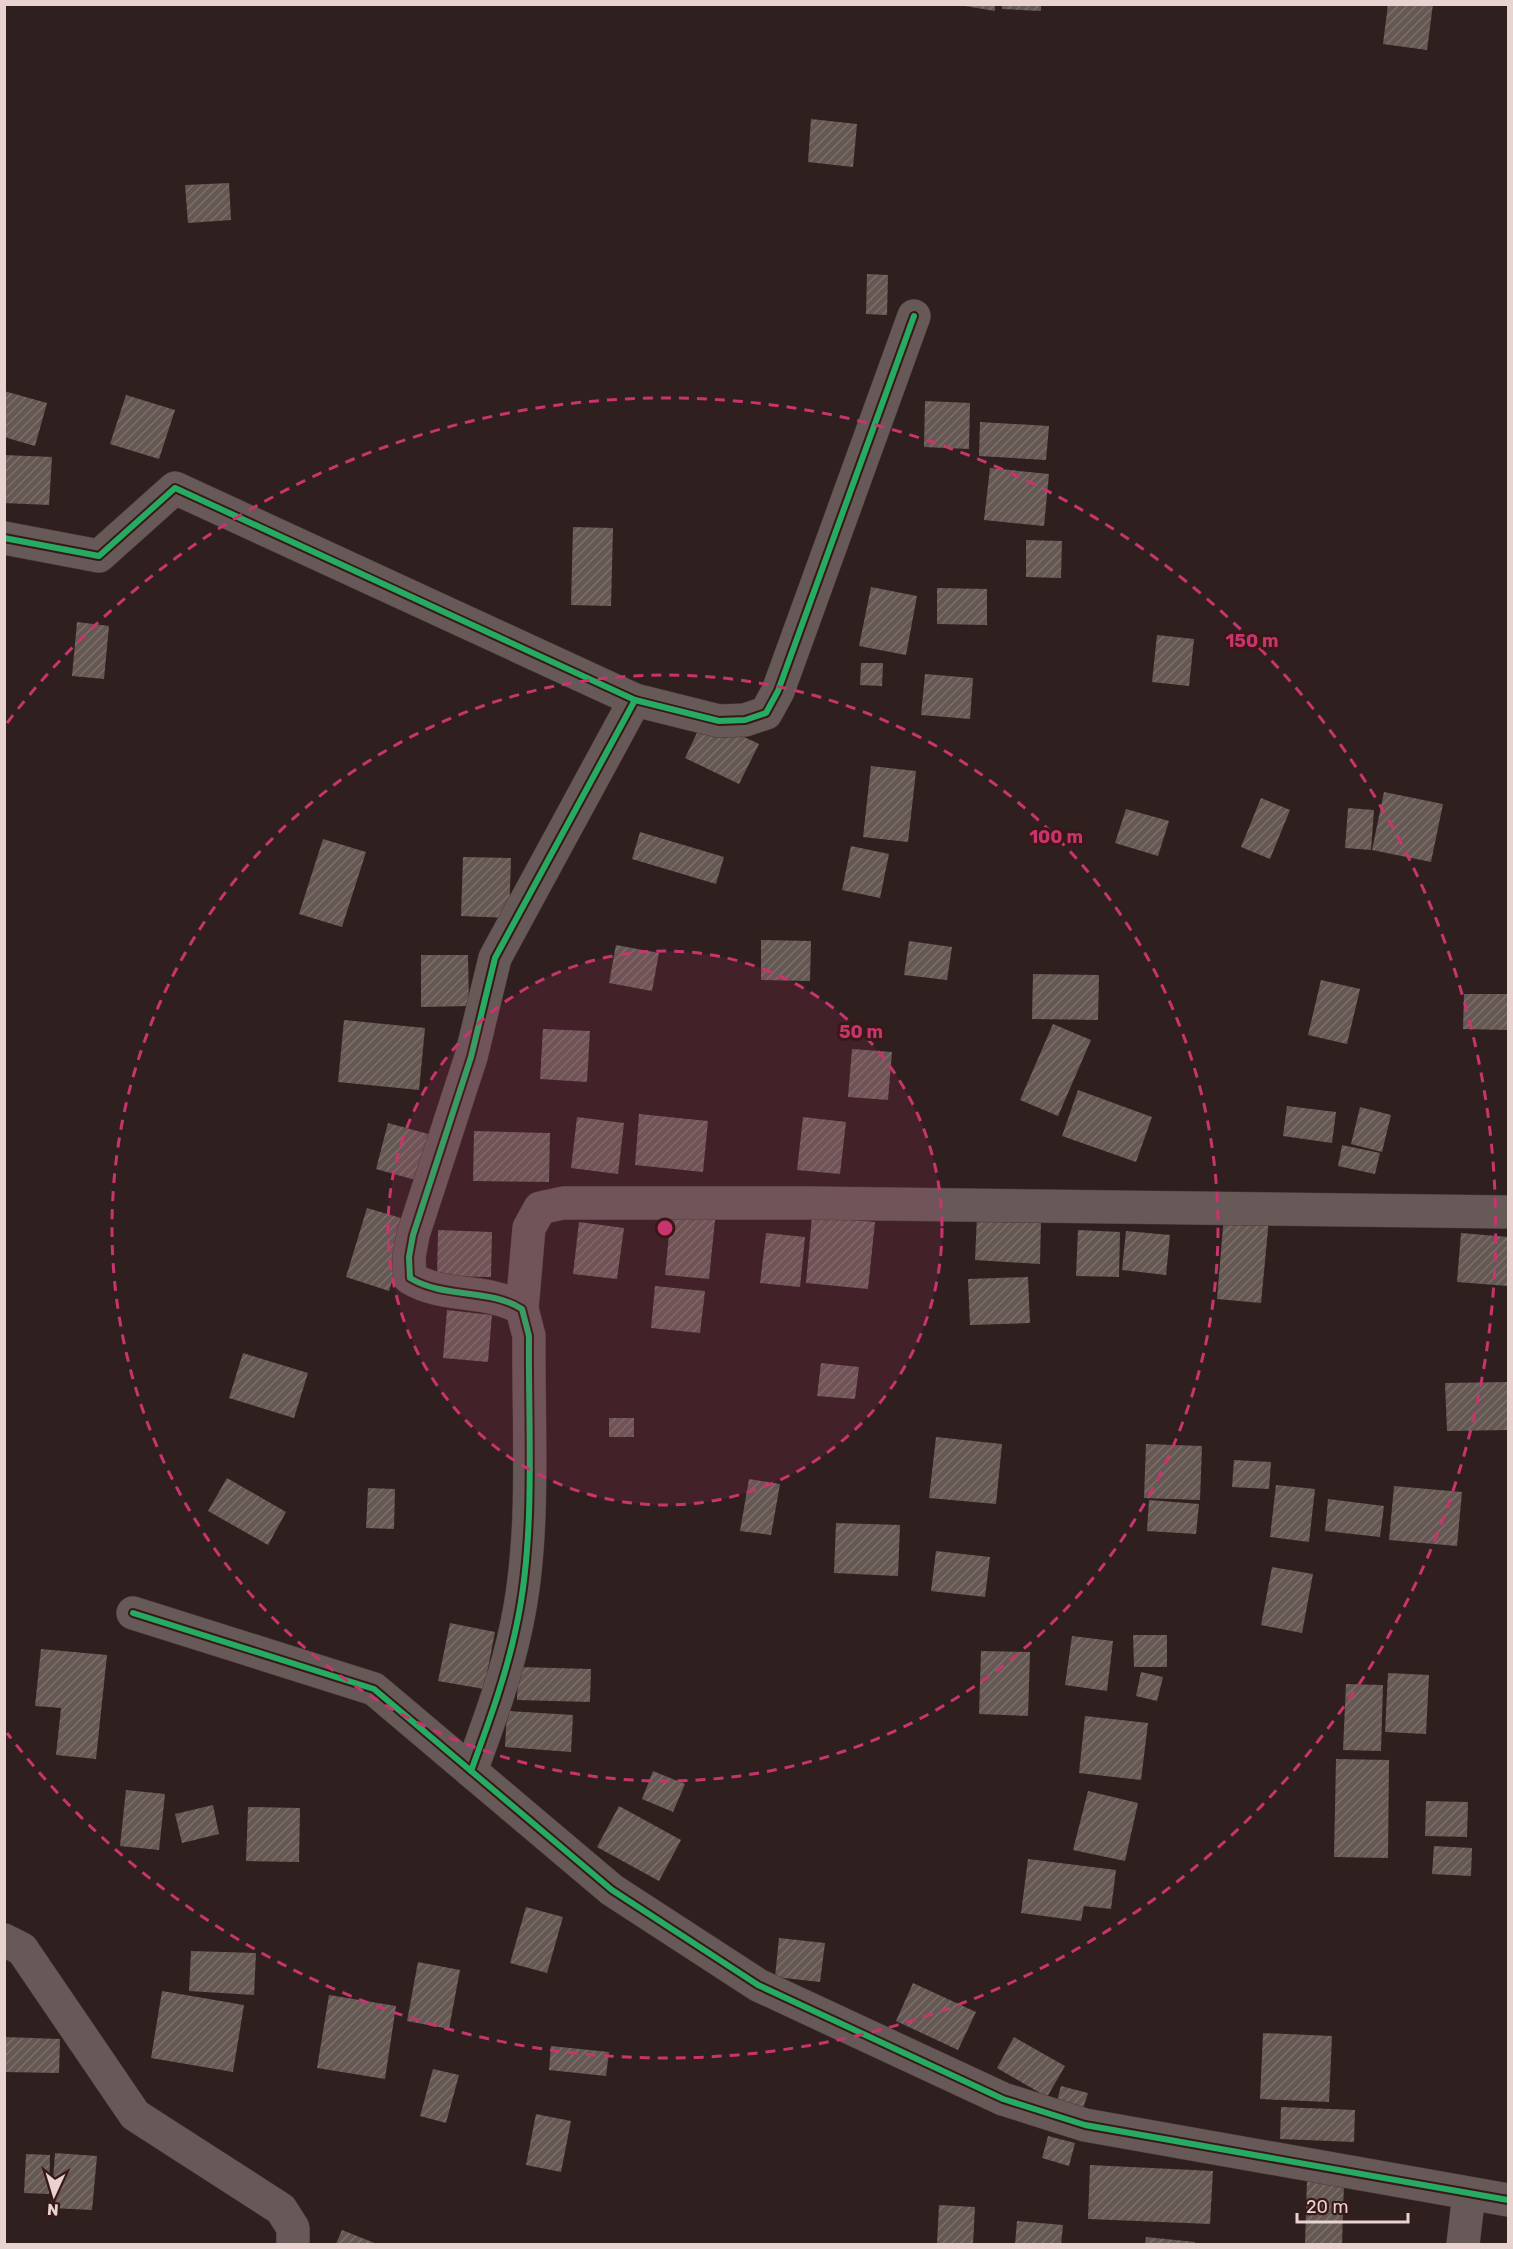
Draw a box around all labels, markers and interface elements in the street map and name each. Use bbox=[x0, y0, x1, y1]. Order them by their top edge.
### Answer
text: 150 m bbox=[1225, 630, 1279, 652]
text: 100 m bbox=[1029, 826, 1083, 848]
text: 50 m bbox=[839, 1021, 883, 1043]
centre of rings bbox=[655, 1218, 675, 1238]
north arrow bbox=[24, 2165, 84, 2225]
scale bar bbox=[1297, 2186, 1408, 2224]
text: 20 m bbox=[1306, 2196, 1348, 2218]
text: N bbox=[47, 2200, 59, 2219]

